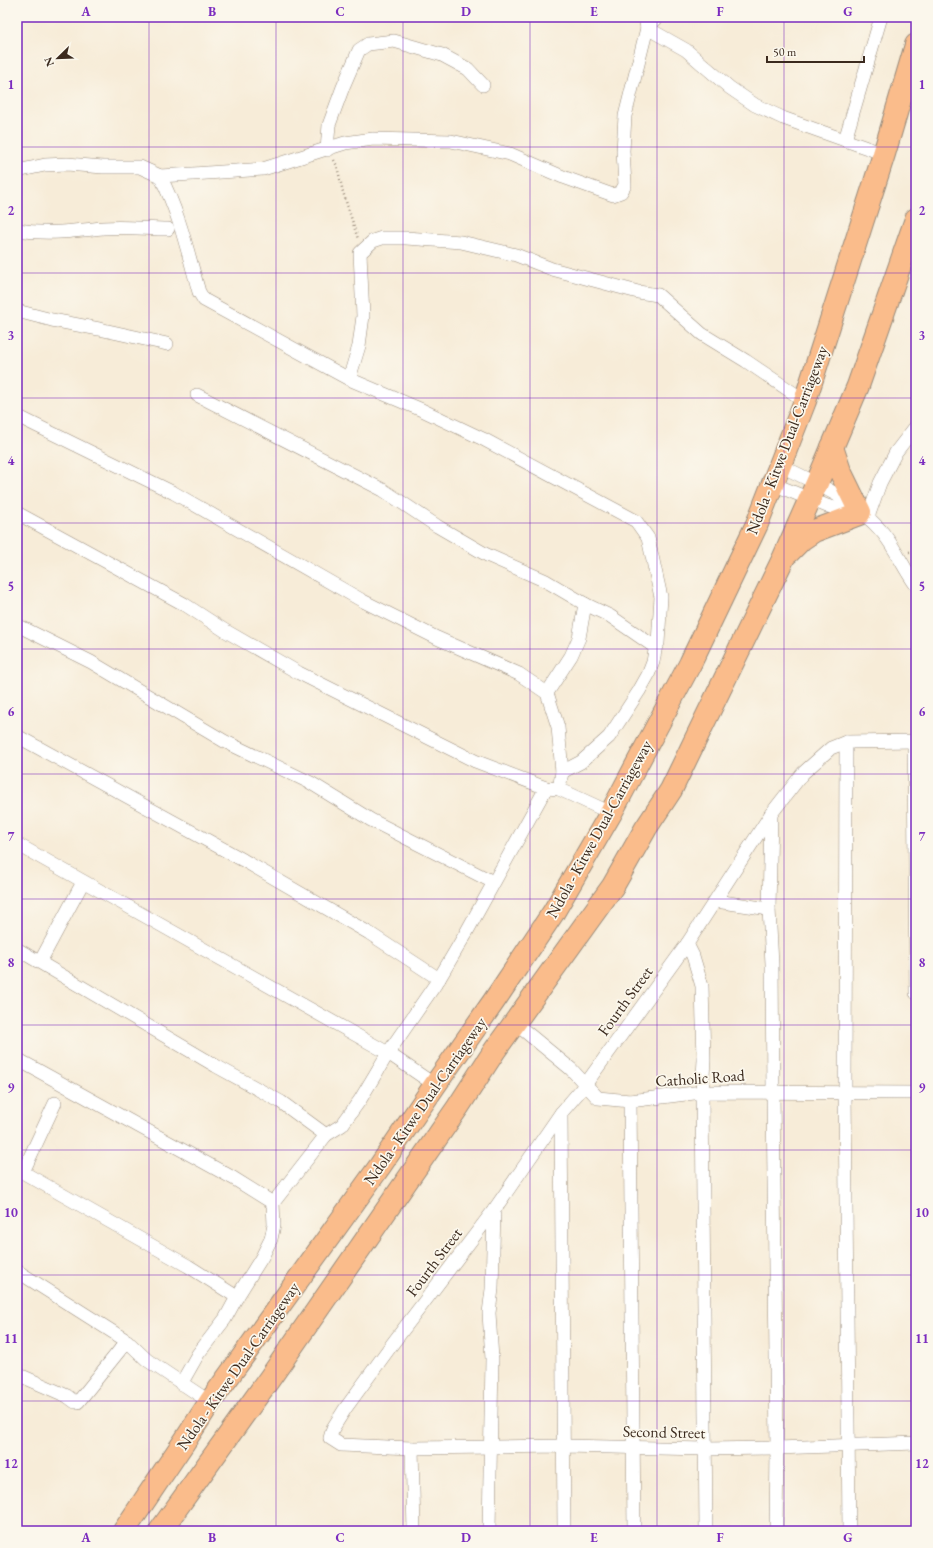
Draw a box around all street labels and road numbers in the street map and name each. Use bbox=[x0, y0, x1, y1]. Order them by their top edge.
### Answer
street label: Ndola - Kitwe Dual-Carriageway bbox=[741, 342, 833, 537]
street label: Ndola - Kitwe Dual-Carriageway bbox=[541, 735, 657, 922]
street label: Fourth Street bbox=[593, 962, 657, 1040]
street label: Ndola - Kitwe Dual-Carriageway bbox=[359, 1012, 492, 1189]
street label: Catholic Road bbox=[655, 1064, 746, 1092]
street label: Fourth Street bbox=[401, 1223, 467, 1301]
street label: Ndola - Kitwe Dual-Carriageway bbox=[172, 1277, 305, 1454]
street label: Second Street bbox=[623, 1421, 705, 1443]

